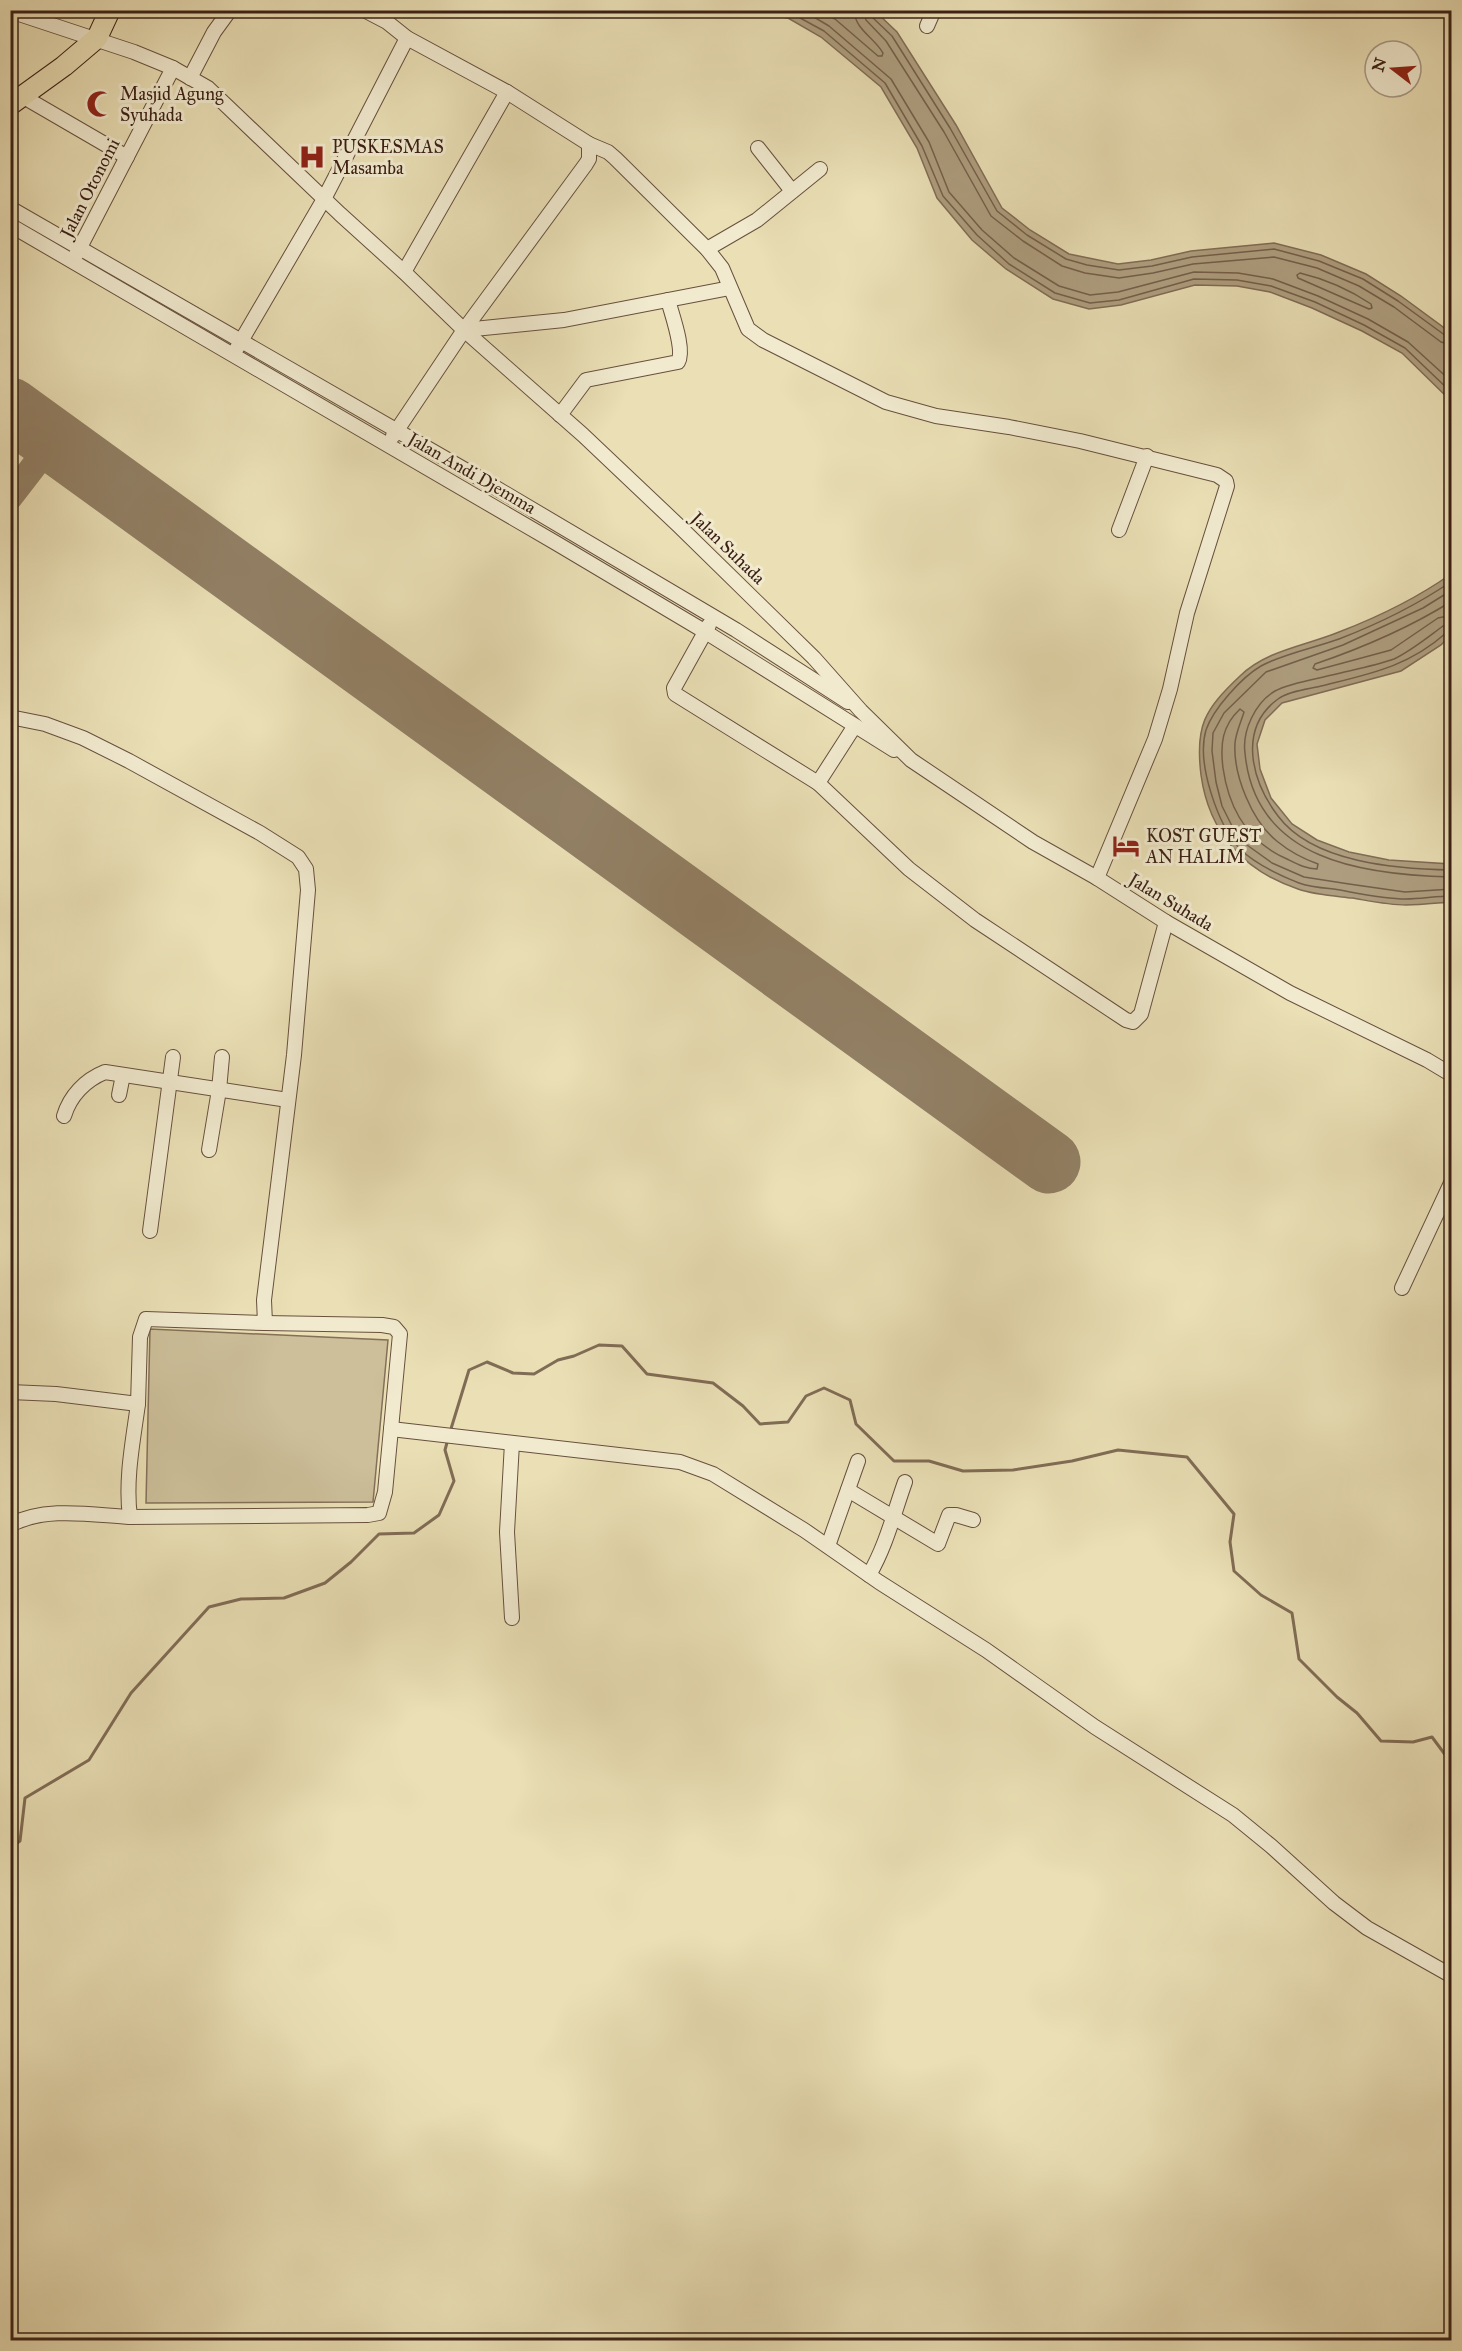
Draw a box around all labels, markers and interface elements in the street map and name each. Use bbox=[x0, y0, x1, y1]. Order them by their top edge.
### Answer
north arrow bbox=[1363, 39, 1423, 99]
text: N bbox=[1368, 55, 1390, 74]
place label: Masjid Agung Syuhada bbox=[120, 83, 224, 126]
mosque icon: Masjid Agung Syuhada bbox=[85, 89, 115, 119]
street label: Jalan Otonomi bbox=[55, 134, 125, 244]
place label: PUSKESMAS Masamba bbox=[332, 136, 444, 179]
hospital icon: PUSKESMAS Masamba bbox=[297, 142, 327, 172]
street label: Jalan Andi Djemma bbox=[402, 426, 540, 520]
street label: Jalan Suhada bbox=[684, 506, 770, 590]
place label: KOST GUEST AN HALIM bbox=[1145, 825, 1261, 868]
hotel icon: KOST GUEST AN HALIM bbox=[1111, 831, 1141, 861]
street label: Jalan Suhada bbox=[1123, 867, 1218, 937]

